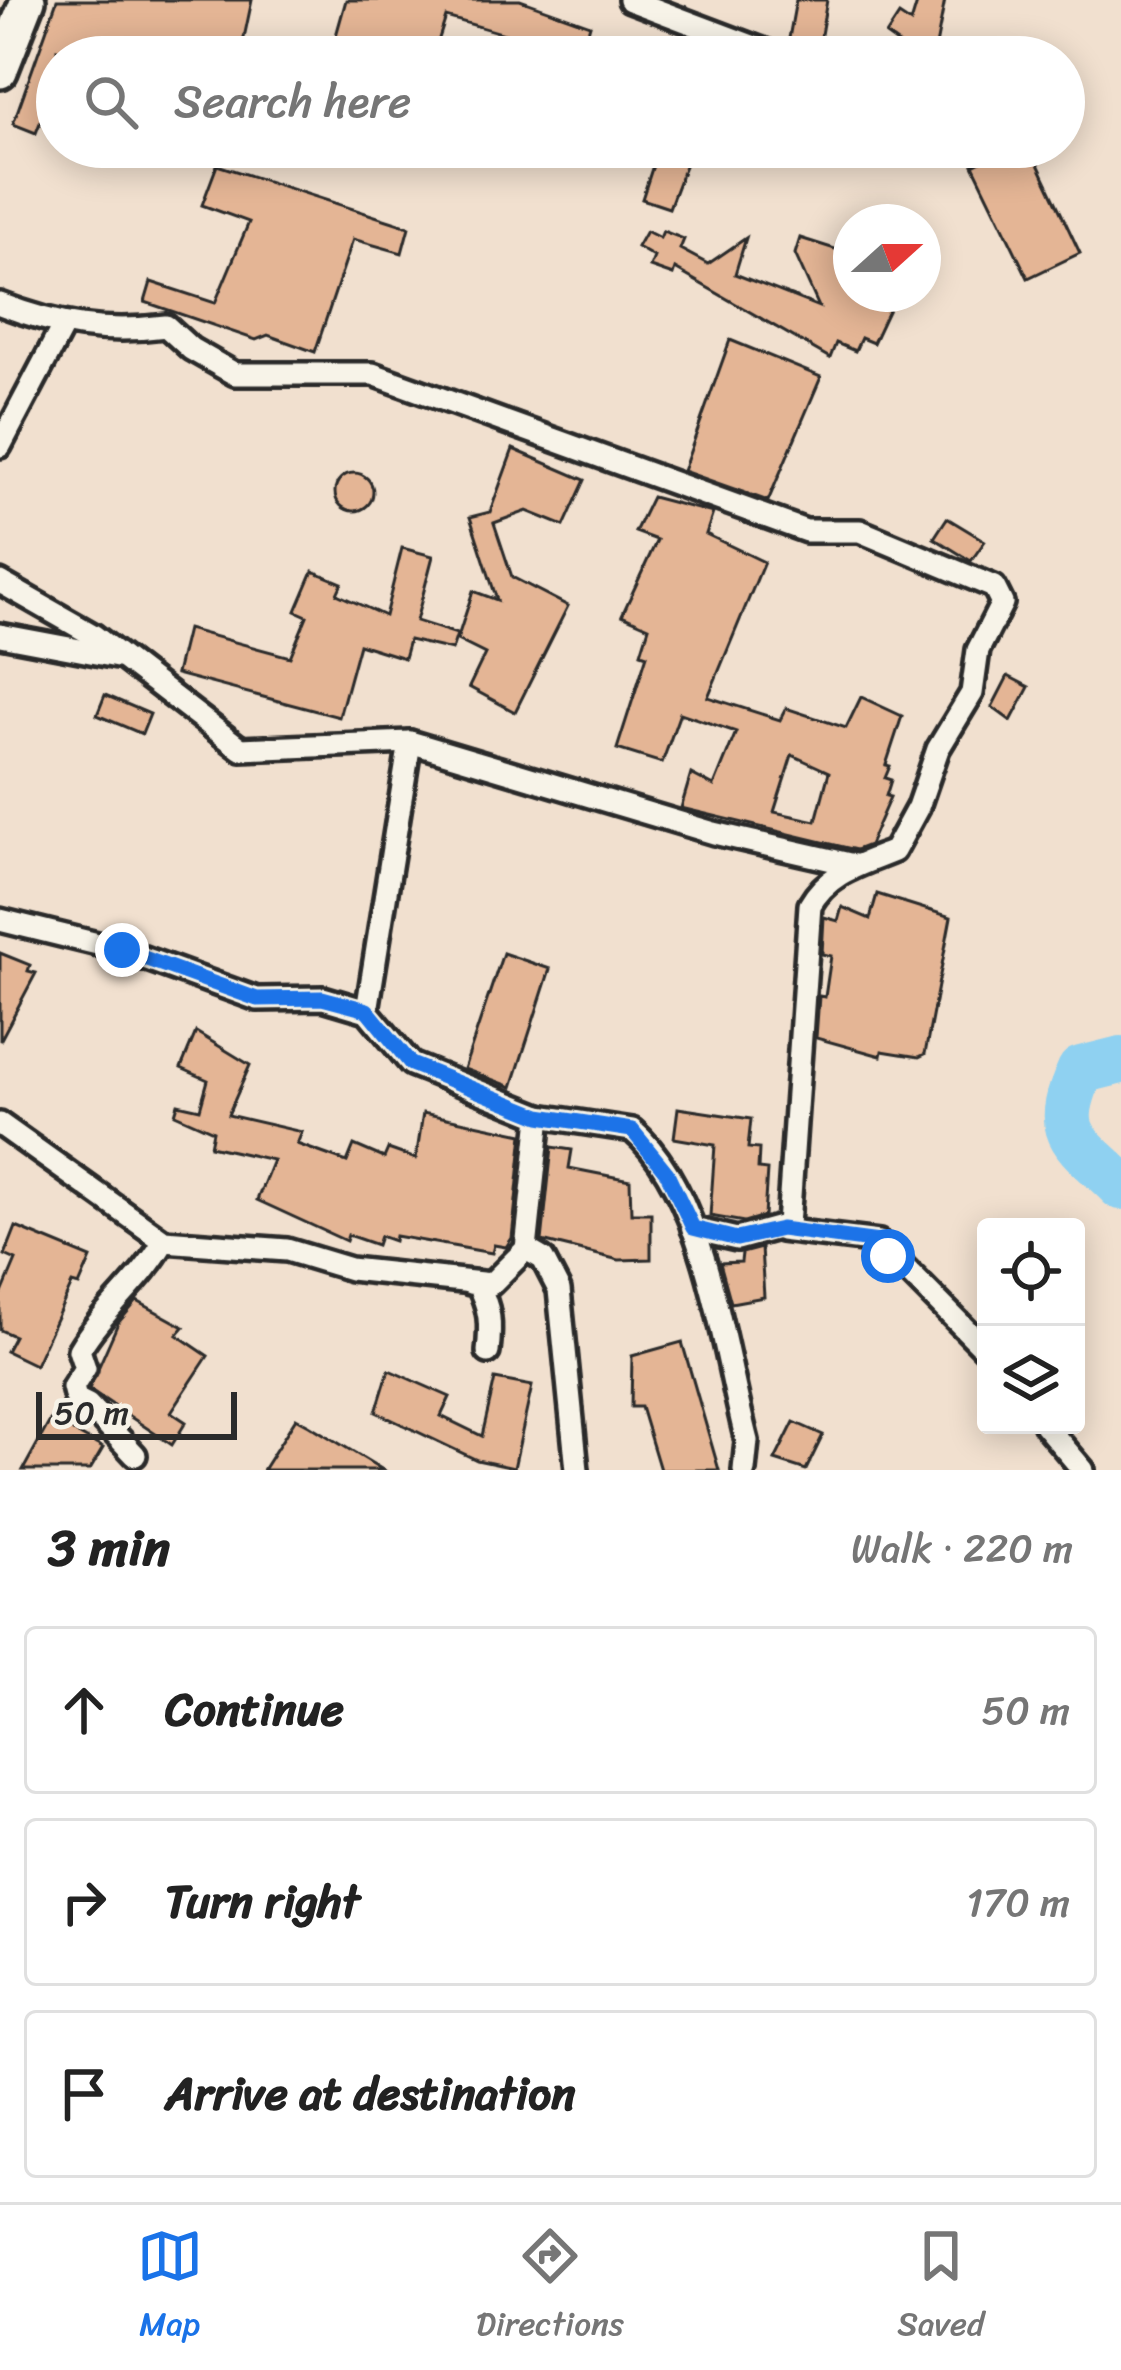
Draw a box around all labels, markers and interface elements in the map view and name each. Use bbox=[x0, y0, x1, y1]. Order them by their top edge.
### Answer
search box bbox=[36, 36, 1085, 168]
text: Search here bbox=[174, 62, 411, 142]
icon: search bbox=[78, 69, 144, 135]
north arrow bbox=[833, 204, 941, 312]
route end bbox=[95, 923, 149, 977]
map controls bbox=[977, 1218, 1085, 1434]
button: locate bbox=[977, 1218, 1085, 1326]
route start bbox=[861, 1229, 915, 1283]
button: layers bbox=[977, 1326, 1085, 1434]
text: 50 m bbox=[54, 1384, 129, 1442]
scale bar bbox=[36, 1386, 237, 1439]
text: 3 min bbox=[48, 1503, 170, 1593]
text: Walk · 220 m bbox=[851, 1514, 1073, 1583]
text: Continue bbox=[165, 1670, 344, 1750]
text: 50 m bbox=[981, 1676, 1070, 1745]
icon: ahead bbox=[51, 1677, 117, 1743]
text: Turn right bbox=[165, 1862, 360, 1942]
text: 170 m bbox=[966, 1868, 1070, 1937]
icon: right bbox=[51, 1869, 117, 1935]
text: Arrive at destination bbox=[165, 2054, 575, 2134]
icon: arrive bbox=[51, 2061, 117, 2127]
tab: Map bbox=[137, 2223, 203, 2353]
tab: Directions bbox=[476, 2223, 624, 2353]
tab: Saved bbox=[897, 2223, 984, 2353]

